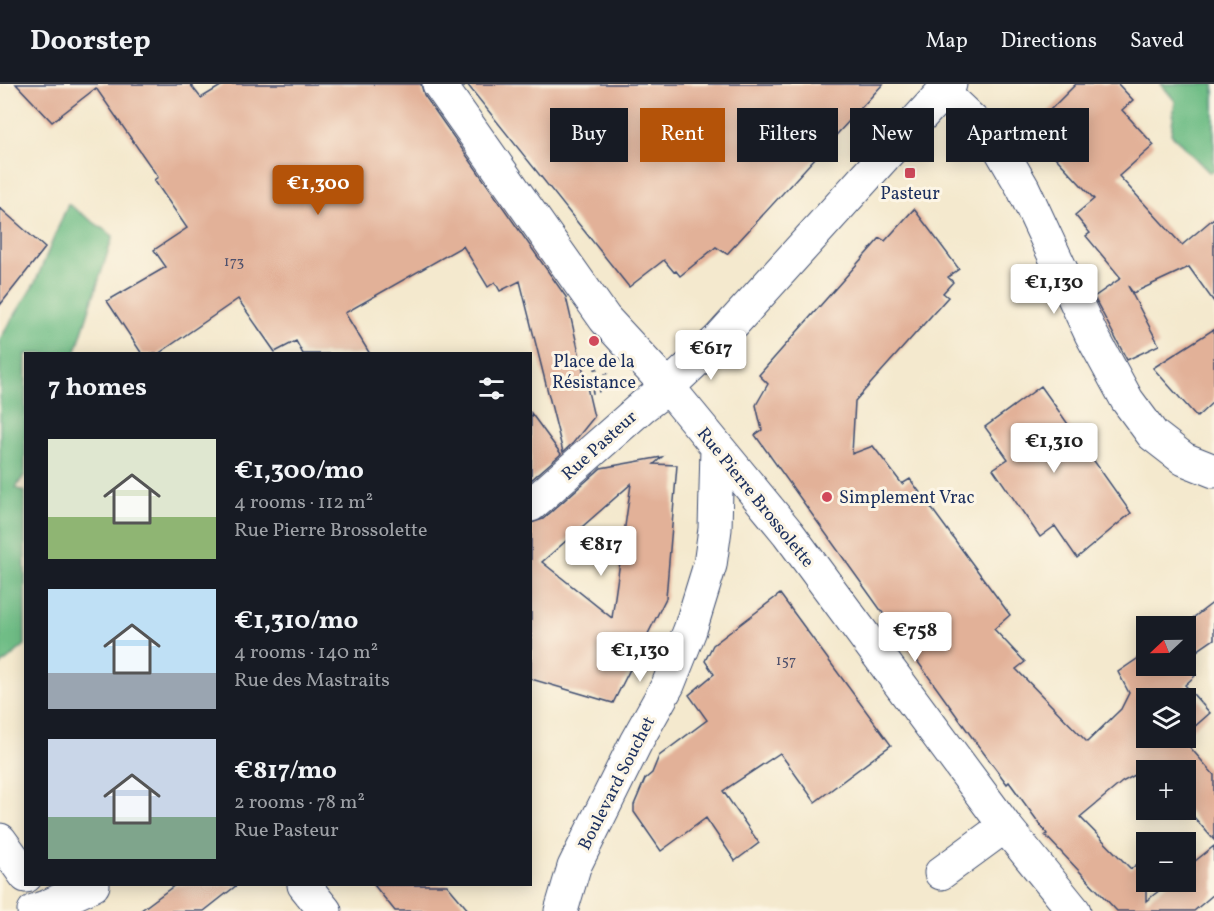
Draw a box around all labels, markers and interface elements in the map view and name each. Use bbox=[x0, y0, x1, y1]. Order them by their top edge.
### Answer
text: Doorstep bbox=[30, 22, 151, 61]
text: Map bbox=[926, 27, 968, 56]
text: Directions bbox=[1001, 27, 1097, 56]
text: Saved bbox=[1130, 27, 1184, 56]
chip: Buy bbox=[550, 108, 628, 162]
chip: Rent bbox=[640, 108, 725, 162]
chip: Filters bbox=[737, 108, 838, 162]
chip: New bbox=[850, 108, 934, 162]
chip: Apartment bbox=[946, 108, 1089, 162]
pin: €1,300 bbox=[269, 165, 367, 216]
marker: Pasteur bbox=[903, 166, 917, 180]
text: €1,300 bbox=[287, 170, 349, 198]
place label: Pasteur bbox=[880, 182, 940, 207]
house number: 173 bbox=[224, 252, 244, 273]
pin: €1,130 bbox=[1005, 264, 1103, 315]
text: €1,130 bbox=[1025, 269, 1083, 297]
pin: €617 bbox=[675, 330, 747, 381]
marker: Place de la Résistance bbox=[587, 334, 601, 348]
text: €617 bbox=[689, 335, 733, 363]
place label: Place de la Résistance bbox=[552, 350, 636, 396]
text: 7 homes bbox=[48, 370, 147, 406]
icon: filters bbox=[475, 372, 508, 405]
street label: Rue Pasteur bbox=[557, 405, 644, 487]
street label: Rue Pierre Brossolette bbox=[690, 422, 819, 573]
pin: €1,310 bbox=[1005, 423, 1103, 474]
text: €1,310 bbox=[1025, 428, 1083, 456]
text: €1,300/mo bbox=[234, 453, 364, 489]
icon: home bbox=[96, 463, 168, 535]
place label: Simplement Vrac bbox=[839, 486, 975, 511]
text: 4 rooms · 112 m² bbox=[234, 489, 373, 517]
marker: Simplement Vrac bbox=[820, 490, 834, 504]
text: Rue Pierre Brossolette bbox=[234, 517, 427, 545]
pin: €817 bbox=[565, 526, 637, 577]
text: €817 bbox=[579, 531, 623, 559]
text: €1,310/mo bbox=[234, 603, 358, 639]
pin: €758 bbox=[879, 612, 951, 663]
icon: home bbox=[96, 613, 168, 685]
north arrow bbox=[1136, 616, 1196, 676]
map controls bbox=[1136, 616, 1196, 892]
text: €758 bbox=[893, 617, 937, 645]
pin: €1,130 bbox=[591, 632, 689, 683]
text: €1,130 bbox=[611, 637, 669, 665]
text: 4 rooms · 140 m² bbox=[234, 639, 378, 667]
house number: 157 bbox=[776, 651, 796, 672]
text: Rue des Mastraits bbox=[234, 667, 390, 695]
button: layers bbox=[1136, 688, 1196, 748]
street label: Boulevard Souchet bbox=[573, 712, 662, 855]
text: €817/mo bbox=[234, 753, 337, 789]
button: + bbox=[1136, 760, 1196, 820]
icon: home bbox=[96, 763, 168, 835]
text: 2 rooms · 78 m² bbox=[234, 789, 365, 817]
text: Rue Pasteur bbox=[234, 817, 339, 845]
button: − bbox=[1136, 832, 1196, 892]

